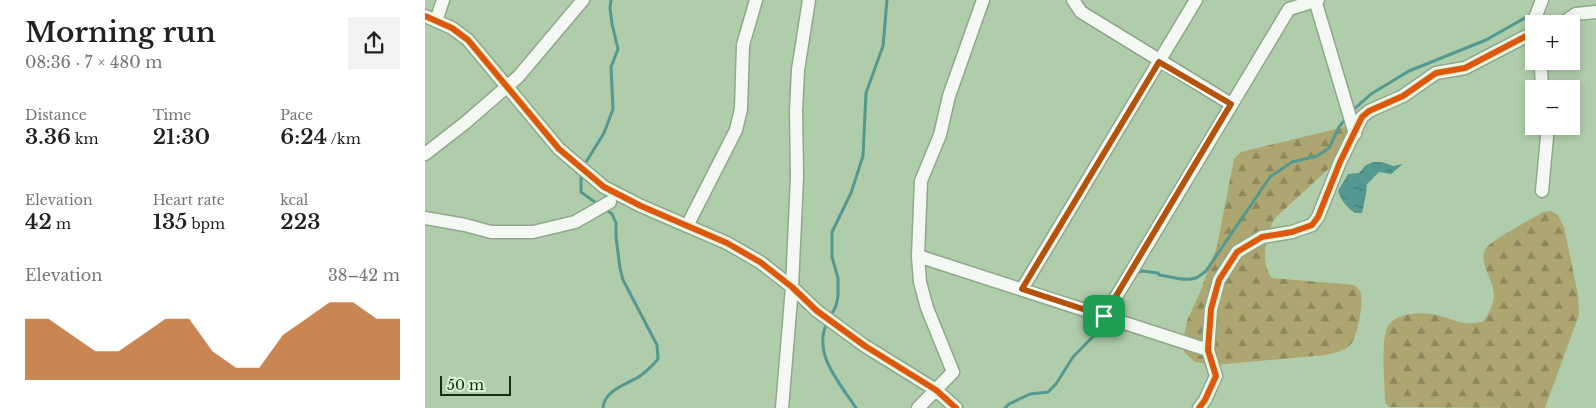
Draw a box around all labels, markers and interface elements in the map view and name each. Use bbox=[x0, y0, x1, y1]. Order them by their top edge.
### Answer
text: Morning run bbox=[25, 15, 216, 50]
map controls bbox=[1525, 15, 1580, 135]
button: + bbox=[1525, 15, 1580, 70]
button: share bbox=[348, 17, 400, 69]
text: 08:36 · 7 × 480 m bbox=[25, 52, 162, 72]
button: − bbox=[1525, 80, 1580, 135]
text: Distance bbox=[25, 106, 87, 124]
text: Time bbox=[153, 106, 191, 124]
text: Pace bbox=[280, 106, 313, 124]
text: 3.36 bbox=[25, 124, 71, 150]
text: 21:30 bbox=[153, 124, 210, 150]
text: 6:24 bbox=[280, 124, 327, 150]
text: km bbox=[71, 130, 99, 148]
text: /km bbox=[327, 130, 361, 148]
text: Elevation bbox=[25, 191, 93, 209]
text: Heart rate bbox=[153, 191, 225, 209]
text: kcal bbox=[280, 191, 308, 209]
text: 42 bbox=[25, 209, 52, 235]
text: 135 bbox=[153, 209, 187, 235]
text: 223 bbox=[280, 209, 320, 235]
text: m bbox=[52, 215, 71, 233]
text: bpm bbox=[187, 215, 225, 233]
text: Elevation bbox=[25, 265, 102, 285]
text: 38–42 m bbox=[328, 265, 400, 285]
pin bbox=[1083, 295, 1125, 337]
icon: arrive bbox=[1090, 302, 1118, 330]
scale bar bbox=[440, 373, 511, 396]
text: 50 m bbox=[447, 376, 484, 394]

